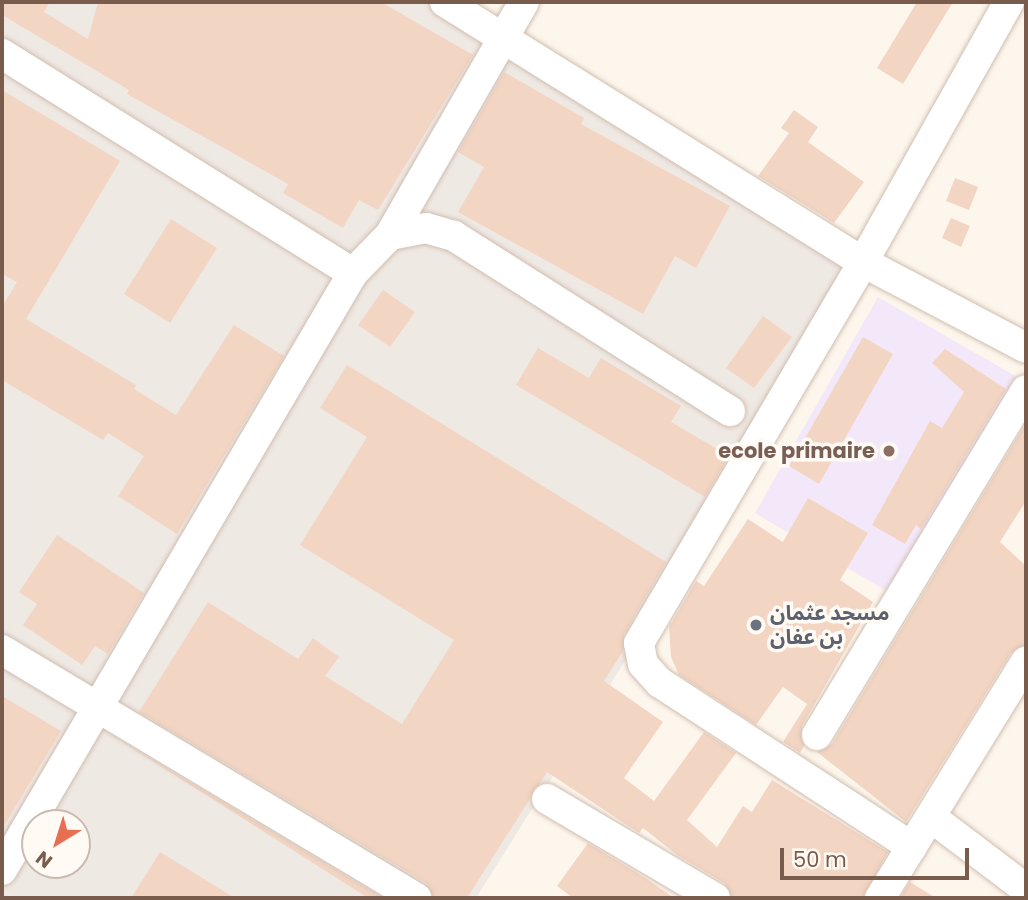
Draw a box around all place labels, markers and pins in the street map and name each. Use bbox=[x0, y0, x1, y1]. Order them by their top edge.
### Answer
place label: ecole primaire bbox=[718, 438, 875, 464]
marker: ecole primaire bbox=[881, 443, 897, 459]
place label: مسجد عثمان بن عفان bbox=[770, 600, 889, 650]
marker: مسجد عثمان بن عفان bbox=[748, 617, 764, 633]

